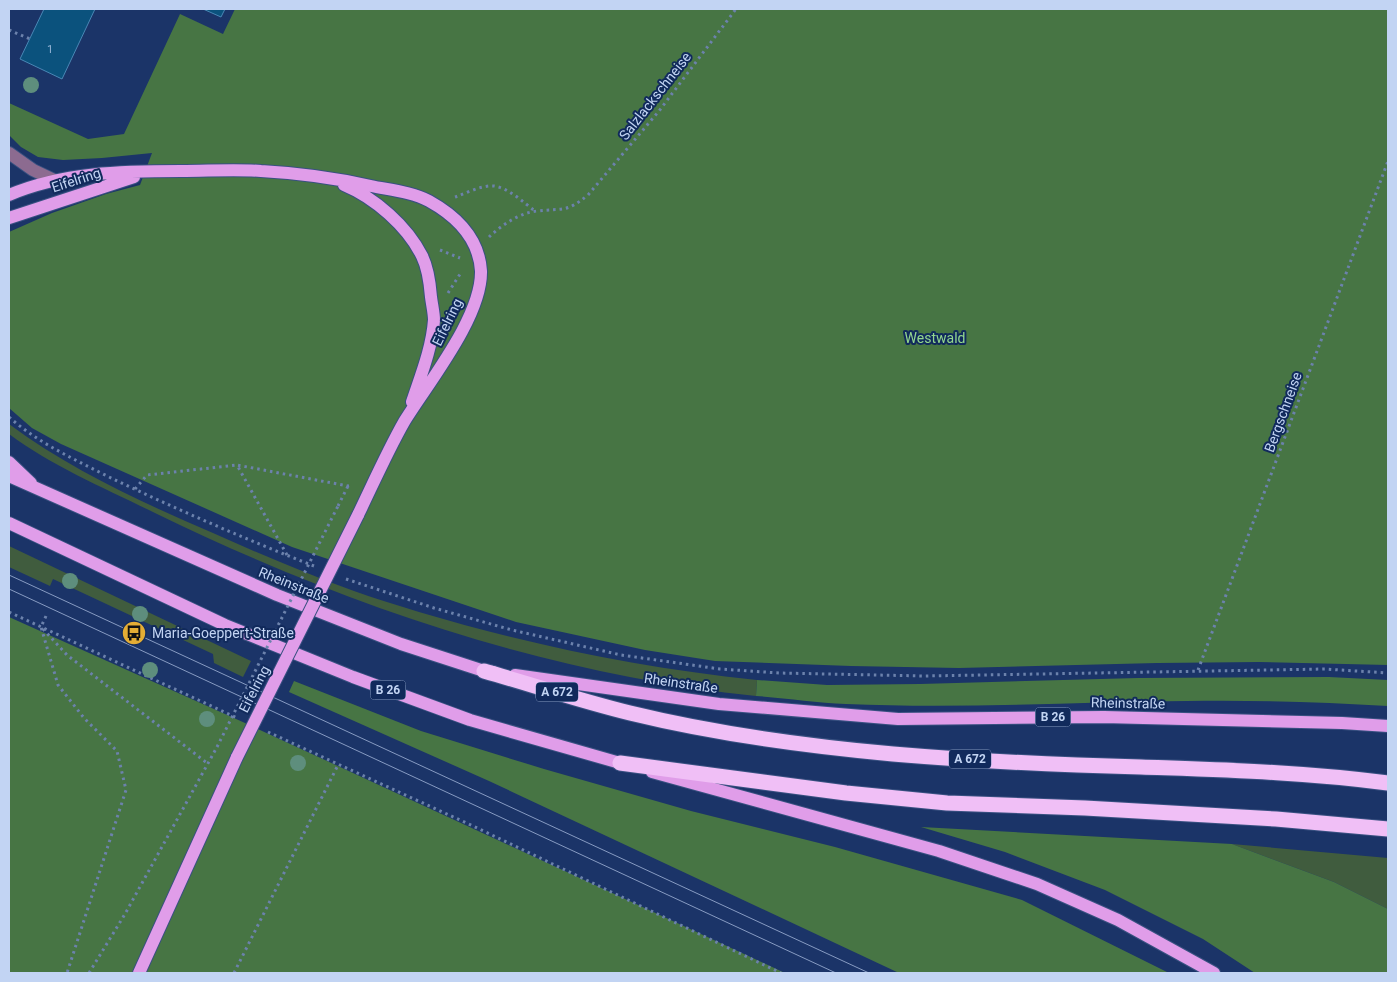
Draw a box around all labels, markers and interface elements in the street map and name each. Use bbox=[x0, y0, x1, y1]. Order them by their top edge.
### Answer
house number: 1 bbox=[47, 43, 53, 56]
street label: Salzlackschneise bbox=[616, 49, 694, 143]
street label: Eifelring bbox=[49, 165, 103, 195]
street label: Eifelring bbox=[429, 296, 465, 348]
park label: Westwald bbox=[905, 330, 965, 346]
street label: Bergschneise bbox=[1261, 370, 1305, 454]
street label: Rheinstraße bbox=[256, 564, 332, 606]
bus stop icon: Maria-Goeppert-Straße bbox=[121, 620, 147, 646]
place label: Maria-Goeppert-Straße bbox=[152, 625, 294, 641]
street label: Eifelring bbox=[235, 663, 273, 715]
street label: Rheinstraße bbox=[643, 670, 719, 696]
road number: B 26 bbox=[370, 680, 406, 700]
road number: A 672 bbox=[536, 682, 578, 702]
street label: Rheinstraße bbox=[1091, 694, 1165, 712]
road number: B 26 bbox=[1036, 708, 1070, 726]
road number: A 672 bbox=[949, 750, 991, 769]

